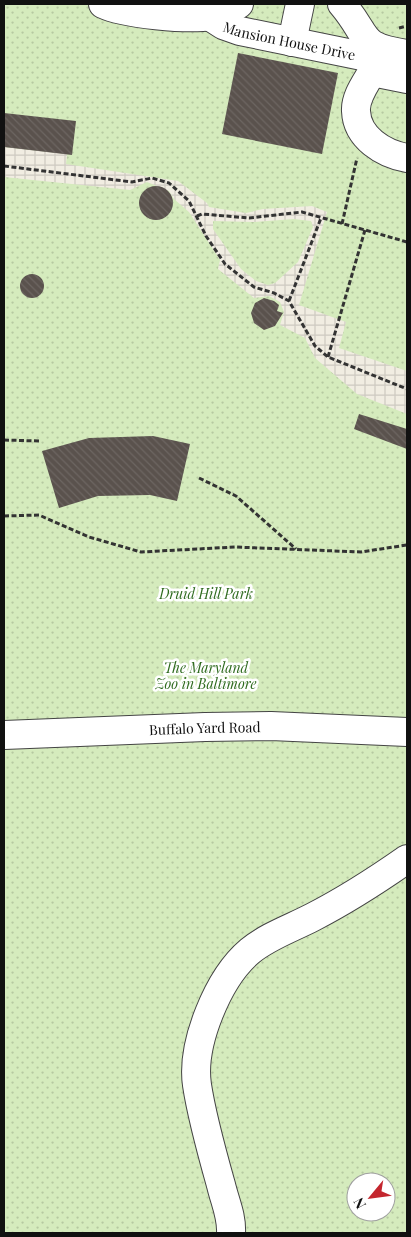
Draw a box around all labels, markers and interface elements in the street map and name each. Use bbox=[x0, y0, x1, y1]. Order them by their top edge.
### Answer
street label: Mansion House Drive bbox=[221, 16, 357, 64]
park label: Druid Hill Park bbox=[158, 584, 253, 603]
park label: The Maryland Zoo in Baltimore bbox=[155, 658, 256, 693]
street label: Buffalo Yard Road bbox=[149, 717, 261, 739]
north arrow bbox=[346, 1172, 396, 1222]
text: N bbox=[348, 1195, 370, 1213]

